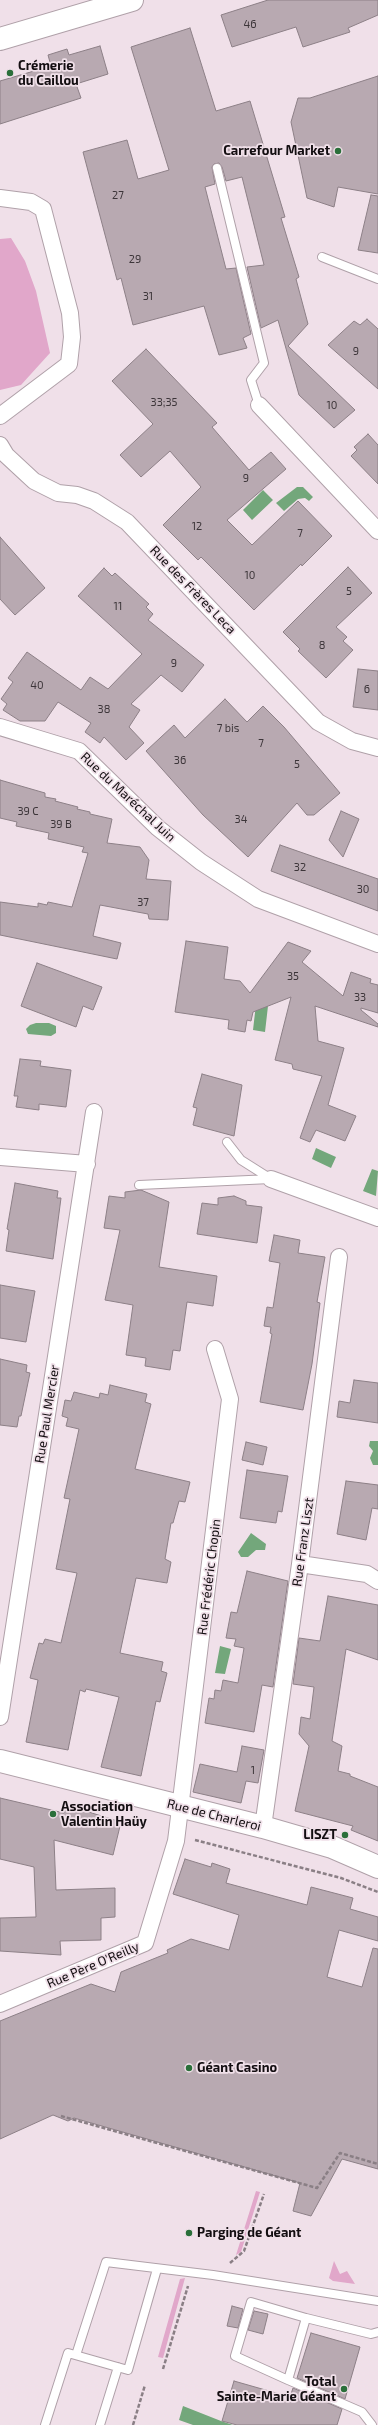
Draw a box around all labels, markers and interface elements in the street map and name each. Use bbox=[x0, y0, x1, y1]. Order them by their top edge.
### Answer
house number: 46 bbox=[243, 17, 257, 31]
place label: Crémerie du Caillou bbox=[18, 58, 79, 89]
marker: Crémerie du Caillou bbox=[5, 68, 15, 78]
place label: Carrefour Market bbox=[223, 143, 330, 159]
marker: Carrefour Market bbox=[333, 146, 343, 156]
house number: 27 bbox=[112, 188, 124, 202]
house number: 29 bbox=[129, 252, 141, 266]
house number: 31 bbox=[143, 289, 153, 303]
house number: 9 bbox=[353, 344, 359, 358]
house number: 33;35 bbox=[151, 395, 177, 409]
house number: 10 bbox=[326, 398, 338, 412]
house number: 9 bbox=[243, 471, 249, 485]
house number: 12 bbox=[192, 519, 202, 533]
house number: 7 bbox=[297, 526, 303, 540]
street label: Rue des Frères Leca bbox=[147, 543, 239, 637]
house number: 10 bbox=[244, 568, 256, 582]
house number: 5 bbox=[346, 584, 352, 598]
house number: 11 bbox=[114, 599, 122, 613]
house number: 8 bbox=[319, 638, 325, 652]
house number: 9 bbox=[171, 656, 177, 670]
house number: 40 bbox=[30, 678, 44, 692]
house number: 6 bbox=[364, 682, 370, 696]
house number: 38 bbox=[98, 702, 110, 716]
house number: 7 bis bbox=[217, 721, 239, 735]
house number: 7 bbox=[258, 736, 264, 750]
street label: Rue du Maréchal Juin bbox=[77, 749, 179, 845]
house number: 36 bbox=[174, 753, 186, 767]
house number: 5 bbox=[294, 757, 300, 771]
house number: 39 C bbox=[17, 804, 39, 818]
house number: 34 bbox=[235, 812, 247, 826]
house number: 39 B bbox=[50, 817, 72, 831]
house number: 32 bbox=[294, 860, 306, 874]
house number: 30 bbox=[357, 882, 369, 896]
house number: 37 bbox=[137, 895, 149, 909]
house number: 35 bbox=[287, 969, 299, 983]
house number: 33 bbox=[354, 990, 366, 1004]
street label: Rue Paul Mercier bbox=[32, 1364, 62, 1464]
street label: Rue Franz Liszt bbox=[289, 1497, 317, 1587]
street label: Rue Frédéric Chopin bbox=[194, 1518, 224, 1636]
house number: 1 bbox=[251, 1763, 255, 1777]
street label: Rue de Charleroi bbox=[165, 1796, 263, 1834]
place label: Association Valentin Haüy bbox=[61, 1799, 147, 1830]
marker: Association Valentin Haüy bbox=[48, 1809, 58, 1819]
place label: LISZT bbox=[303, 1827, 337, 1843]
marker: LISZT bbox=[340, 1830, 350, 1840]
street label: Rue Père O'Reilly bbox=[45, 1939, 141, 1991]
place label: Géant Casino bbox=[197, 2060, 277, 2076]
marker: Géant Casino bbox=[184, 2063, 194, 2073]
place label: Parging de Géant bbox=[197, 2225, 301, 2241]
marker: Parging de Géant bbox=[184, 2228, 194, 2238]
place label: Total Sainte-Marie Géant bbox=[217, 2374, 336, 2405]
marker: Total Sainte-Marie Géant bbox=[339, 2384, 349, 2394]

